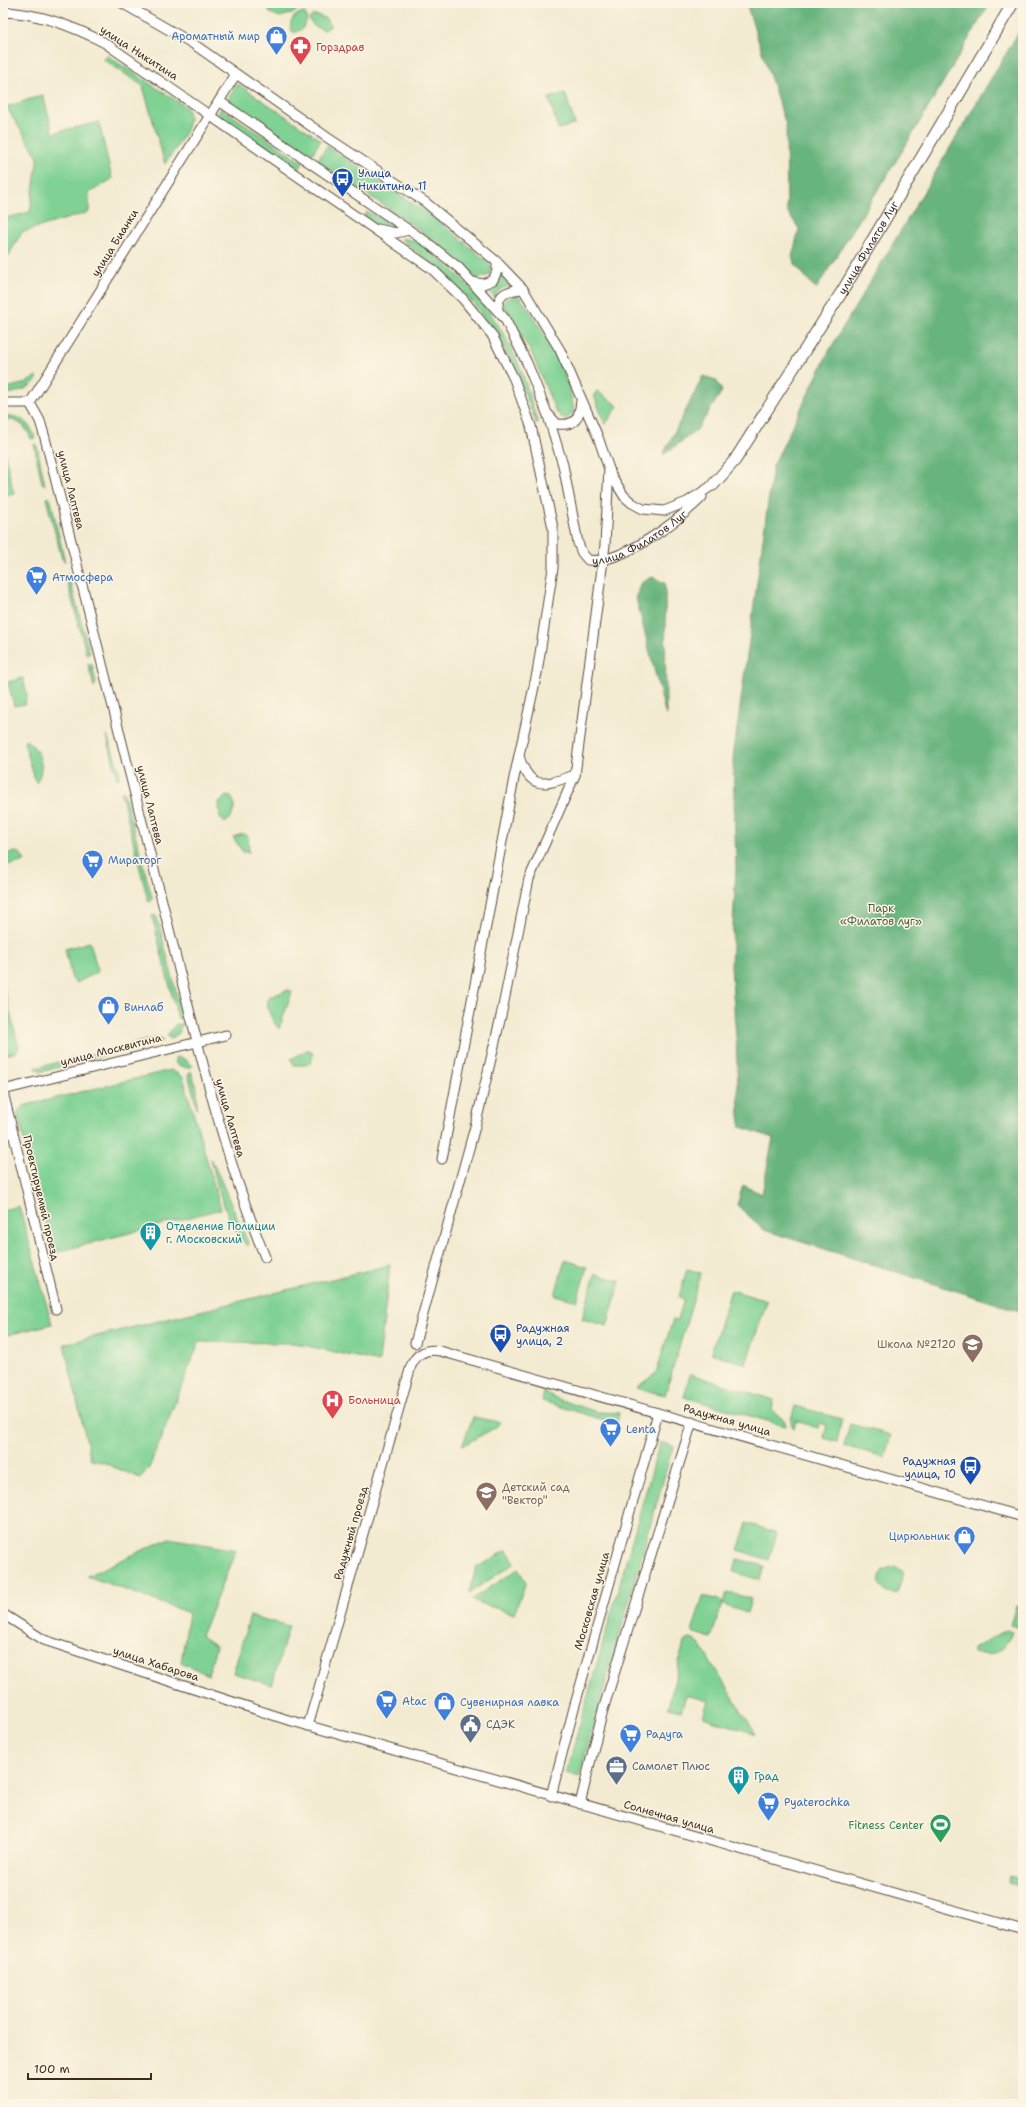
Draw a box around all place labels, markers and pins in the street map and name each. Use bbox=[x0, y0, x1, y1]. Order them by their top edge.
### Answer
shop icon: Ароматный мир bbox=[263, 23, 289, 56]
place label: Ароматный мир bbox=[171, 29, 260, 44]
pharmacy icon: Горздрав bbox=[288, 34, 314, 67]
place label: Горздрав bbox=[316, 40, 364, 55]
bus stop icon: Улица Никитина, 11 bbox=[330, 166, 356, 199]
place label: Улица Никитина, 11 bbox=[358, 166, 427, 194]
supermarket icon: Атмосфера bbox=[23, 564, 49, 597]
place label: Атмосфера bbox=[52, 570, 113, 585]
supermarket icon: Мираторг bbox=[80, 847, 106, 880]
place label: Мираторг bbox=[108, 853, 162, 868]
shop icon: Винлаб bbox=[95, 994, 121, 1027]
place label: Винлаб bbox=[124, 1000, 164, 1015]
building icon: Отделение Полиции г. Московский bbox=[137, 1219, 163, 1252]
place label: Отделение Полиции г. Московский bbox=[166, 1219, 276, 1247]
bus stop icon: Радужная улица, 2 bbox=[488, 1321, 514, 1354]
place label: Радужная улица, 2 bbox=[516, 1321, 570, 1349]
school or university icon: Школа №2120 bbox=[959, 1331, 985, 1364]
place label: Школа №2120 bbox=[877, 1337, 956, 1352]
hospital icon: Больница bbox=[319, 1387, 345, 1420]
place label: Больница bbox=[348, 1393, 401, 1408]
supermarket icon: Lenta bbox=[598, 1416, 624, 1449]
place label: Lenta bbox=[626, 1422, 656, 1437]
place label: Радужная улица, 10 bbox=[902, 1454, 956, 1482]
bus stop icon: Радужная улица, 10 bbox=[958, 1454, 984, 1487]
school or university icon: Детский сад "Вектор" bbox=[474, 1480, 500, 1513]
place label: Детский сад "Вектор" bbox=[502, 1480, 570, 1508]
shop icon: Цирюльник bbox=[952, 1523, 978, 1556]
place label: Цирюльник bbox=[889, 1529, 950, 1544]
supermarket icon: Atac bbox=[373, 1688, 399, 1721]
shop icon: Сувенирная лавка bbox=[431, 1689, 457, 1722]
place label: Atac bbox=[402, 1694, 427, 1709]
place label: Сувенирная лавка bbox=[460, 1695, 559, 1710]
public building icon: СДЭК bbox=[458, 1711, 484, 1744]
place label: СДЭК bbox=[486, 1717, 515, 1732]
supermarket icon: Радуга bbox=[617, 1721, 643, 1754]
place label: Радуга bbox=[646, 1727, 683, 1742]
office icon: Самолет Плюс bbox=[604, 1753, 630, 1786]
place label: Самолет Плюс bbox=[632, 1759, 711, 1774]
building icon: Град bbox=[725, 1763, 751, 1796]
place label: Град bbox=[754, 1769, 779, 1784]
supermarket icon: Pyaterochka bbox=[755, 1789, 781, 1822]
place label: Pyaterochka bbox=[784, 1795, 850, 1810]
sports icon: Fitness Center bbox=[927, 1812, 953, 1845]
place label: Fitness Center bbox=[848, 1818, 924, 1833]

